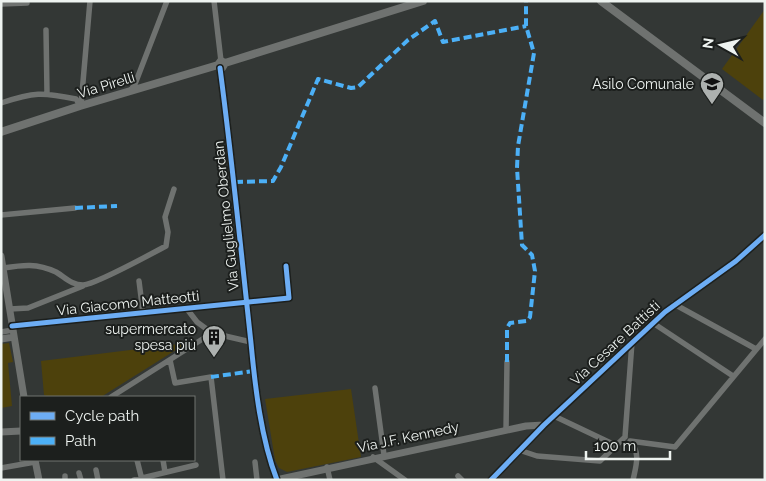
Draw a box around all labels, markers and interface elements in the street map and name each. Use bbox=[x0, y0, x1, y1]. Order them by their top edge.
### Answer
north arrow bbox=[696, 20, 746, 70]
text: N bbox=[699, 37, 717, 50]
street label: Via Pirelli bbox=[75, 69, 137, 101]
school or university icon: Asilo Comunale bbox=[699, 71, 725, 105]
place label: Asilo Comunale bbox=[592, 76, 694, 92]
street label: Via Guglielmo Oberdan bbox=[210, 140, 242, 292]
street label: Via Giacomo Matteotti bbox=[56, 288, 200, 318]
street label: Via Cesare Battisti bbox=[567, 297, 663, 389]
place label: supermercato spesa più bbox=[105, 321, 196, 353]
building icon: supermercato spesa più bbox=[201, 324, 227, 358]
legend bbox=[20, 396, 195, 461]
text: Cycle path bbox=[65, 407, 139, 425]
street label: Via J.F. Kennedy bbox=[356, 418, 461, 456]
scale bar bbox=[586, 428, 670, 460]
text: Path bbox=[65, 432, 96, 450]
text: 100 m bbox=[594, 437, 636, 455]

